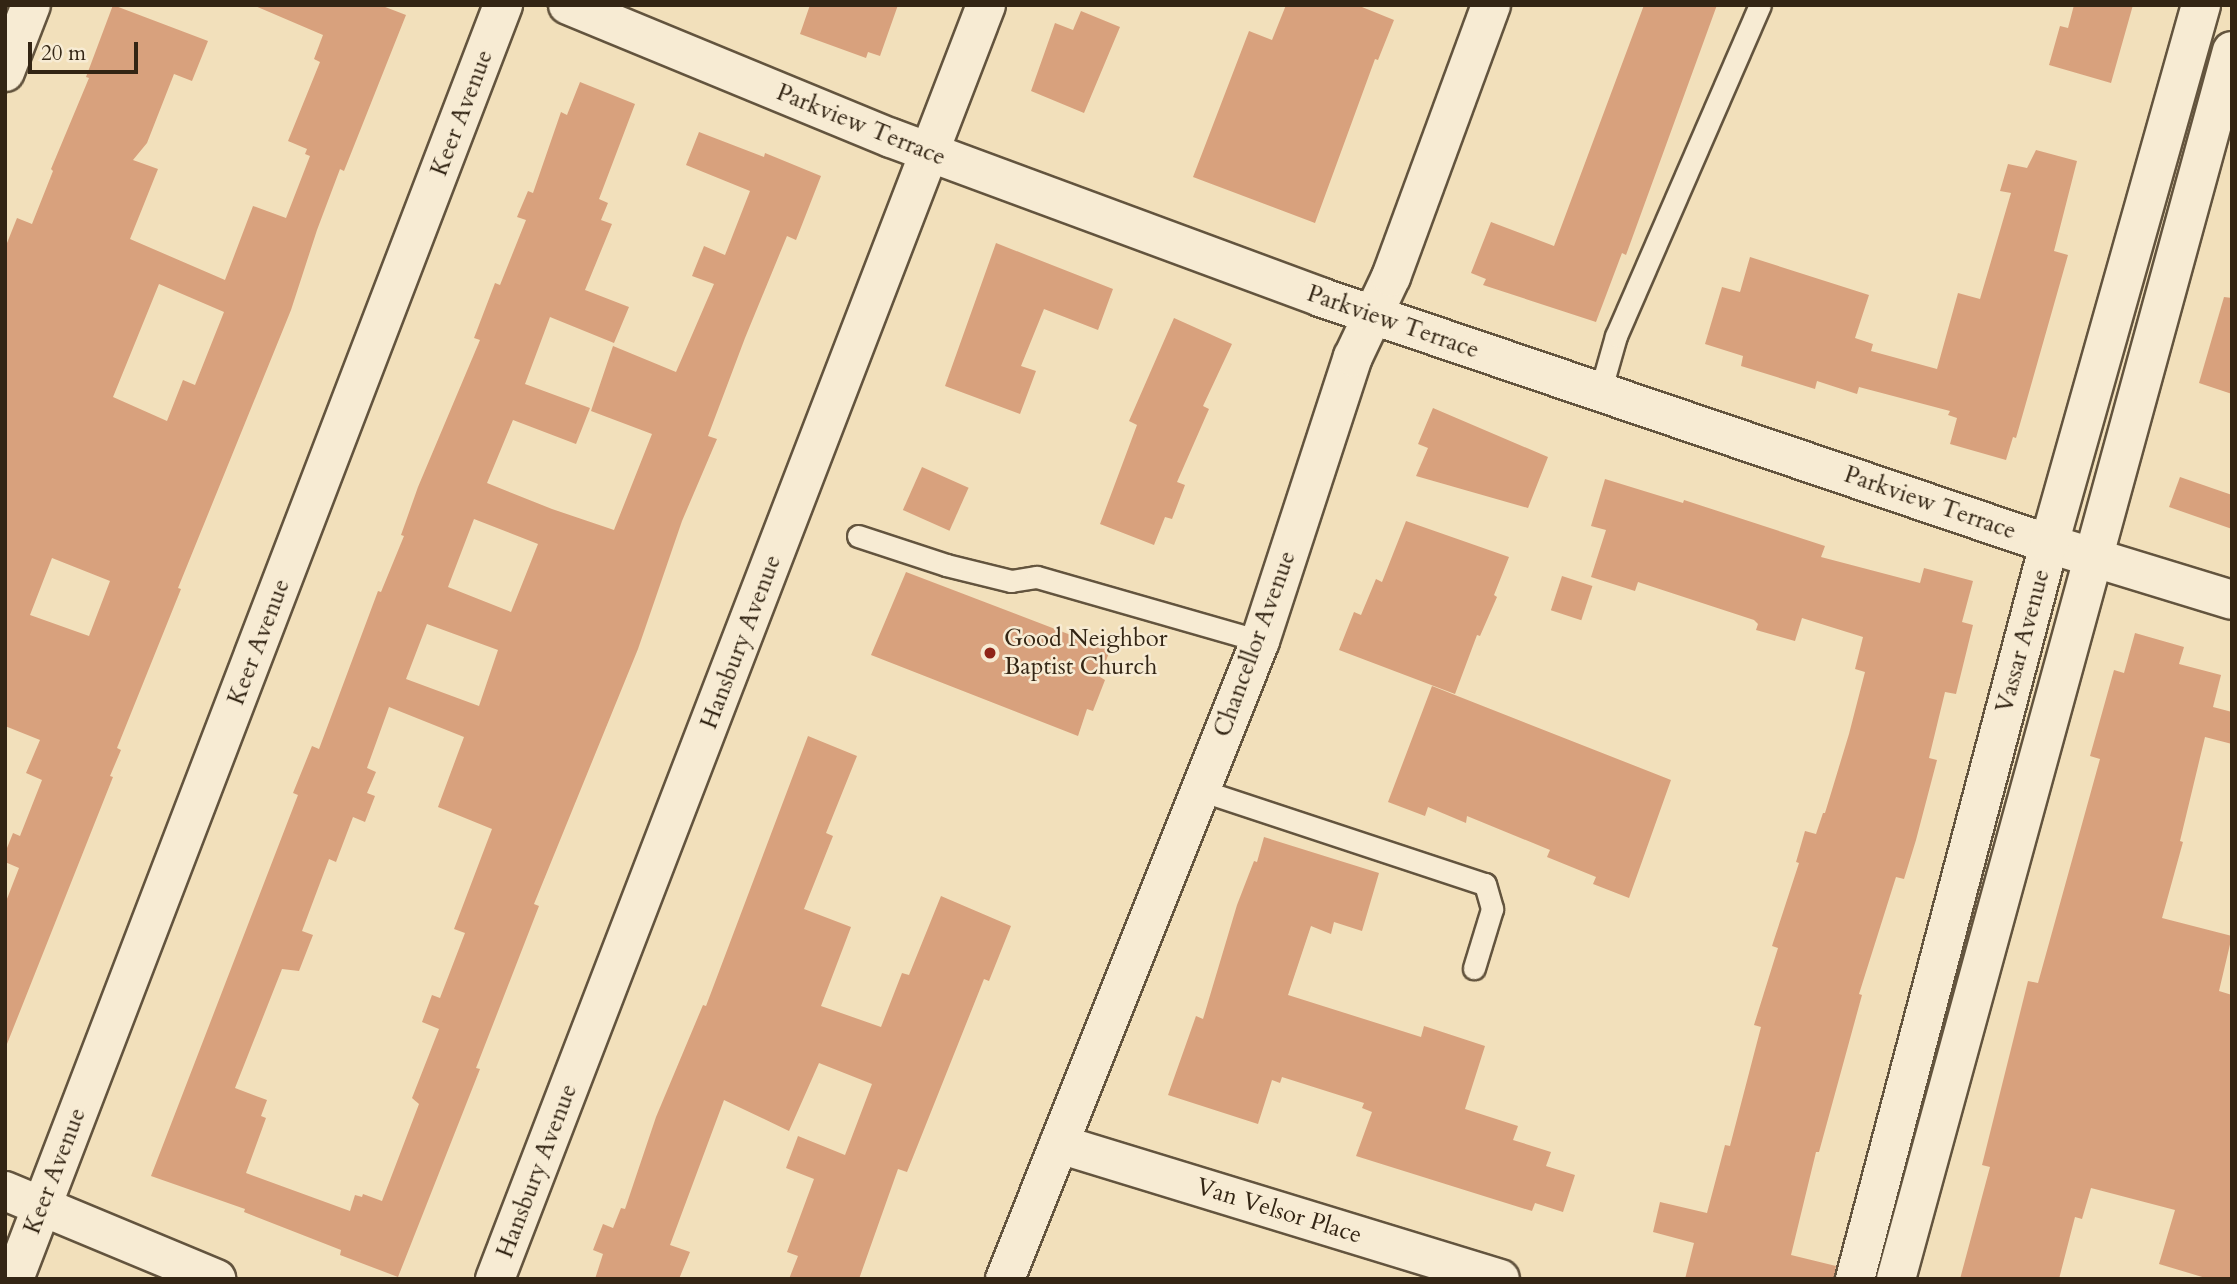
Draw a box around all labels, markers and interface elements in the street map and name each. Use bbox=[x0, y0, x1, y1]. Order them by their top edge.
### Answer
scale bar bbox=[32, 28, 142, 72]
text: 20 m bbox=[41, 39, 86, 68]
street label: Keer Avenue bbox=[425, 46, 499, 180]
street label: Parkview Terrace bbox=[772, 78, 950, 172]
street label: Parkview Terrace bbox=[1303, 279, 1483, 365]
street label: Parkview Terrace bbox=[1840, 460, 2020, 546]
street label: Chancellor Avenue bbox=[1208, 547, 1302, 741]
street label: Hansbury Avenue bbox=[695, 551, 787, 733]
street label: Vassar Avenue bbox=[1990, 566, 2056, 716]
street label: Keer Avenue bbox=[222, 575, 296, 709]
place label: Good Neighbor Baptist Church bbox=[1004, 625, 1168, 681]
marker: Good Neighbor Baptist Church bbox=[982, 645, 998, 661]
street label: Hansbury Avenue bbox=[491, 1080, 583, 1262]
street label: Keer Avenue bbox=[18, 1104, 92, 1238]
street label: Van Velsor Place bbox=[1193, 1172, 1365, 1250]

